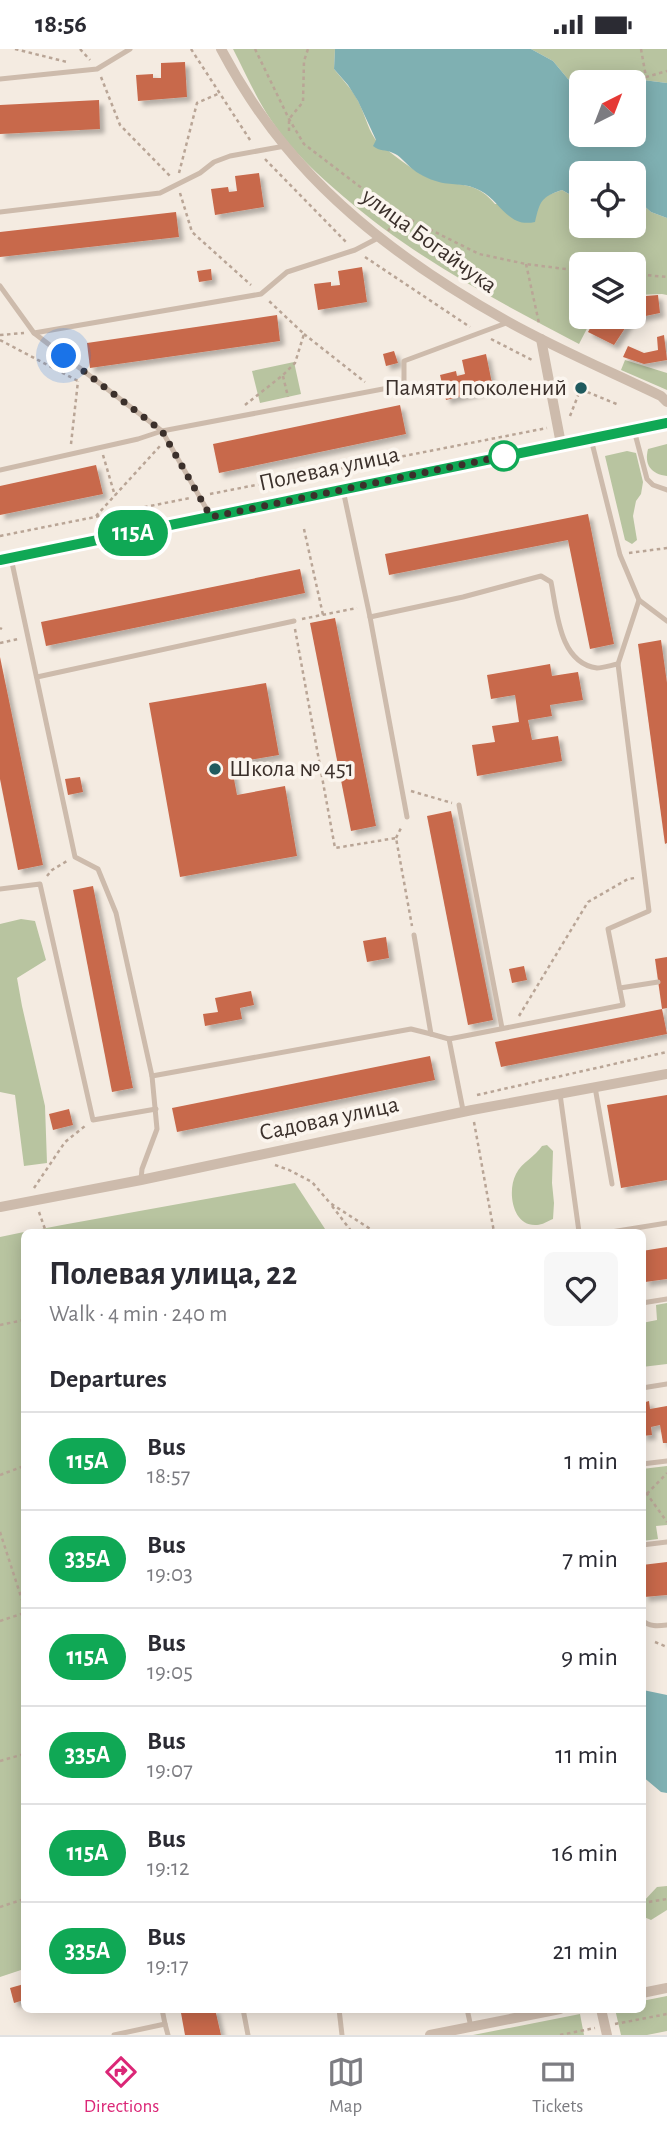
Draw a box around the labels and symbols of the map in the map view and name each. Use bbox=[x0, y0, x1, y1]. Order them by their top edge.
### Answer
north arrow bbox=[569, 70, 646, 147]
street label: улица Богайчука bbox=[356, 184, 501, 298]
your location bbox=[46, 338, 81, 373]
place label: Памяти поколений bbox=[384, 376, 567, 400]
marker: Памяти поколений bbox=[573, 380, 589, 396]
unlabelled marker bbox=[489, 441, 519, 471]
street label: Полевая улица bbox=[256, 442, 402, 496]
line badge: 115А bbox=[84, 510, 182, 556]
place label: Школа № 451 bbox=[229, 757, 354, 781]
marker: Школа № 451 bbox=[207, 761, 223, 777]
street label: Садовая улица bbox=[257, 1092, 401, 1146]

